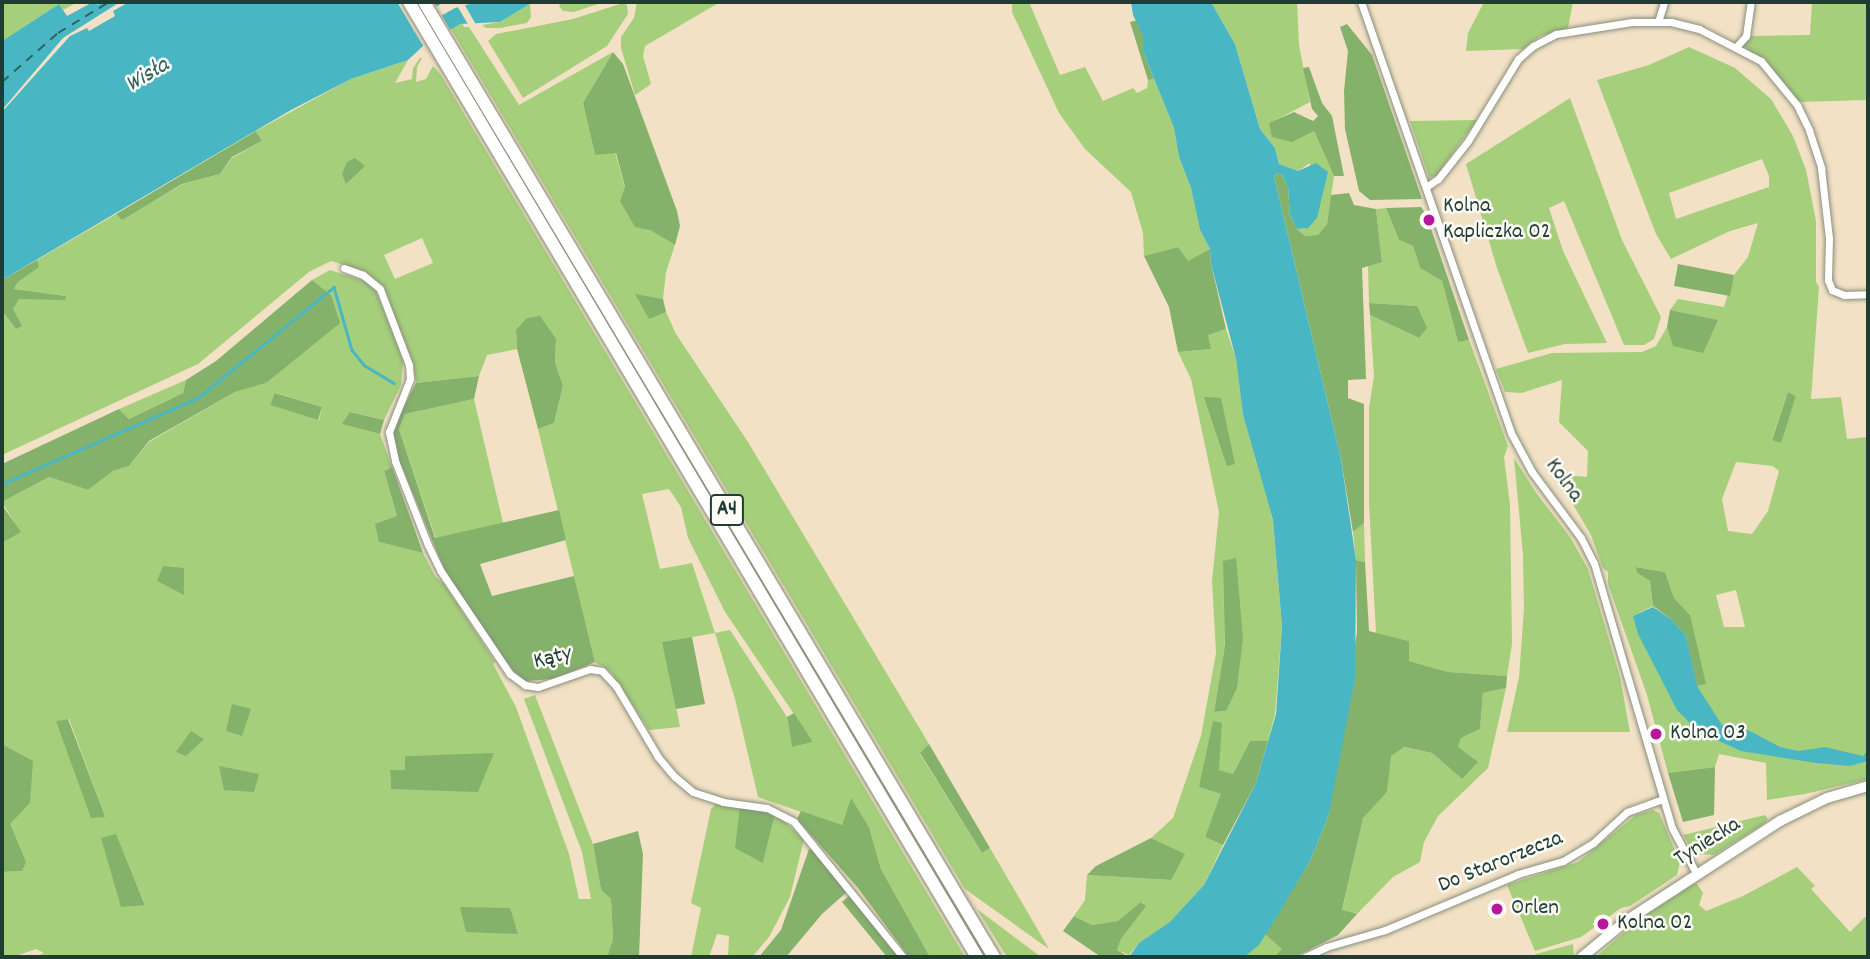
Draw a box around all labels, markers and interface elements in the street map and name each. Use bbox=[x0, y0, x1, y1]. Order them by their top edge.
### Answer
water label: Wisła bbox=[121, 52, 175, 100]
place label: Kolna Kapliczka 02 bbox=[1443, 193, 1551, 247]
marker: Kolna Kapliczka 02 bbox=[1421, 212, 1437, 228]
street label: Kolna bbox=[1538, 454, 1588, 508]
road number: A4 bbox=[710, 492, 744, 528]
street label: Kąty bbox=[531, 641, 575, 677]
place label: Kolna 03 bbox=[1670, 720, 1746, 748]
marker: Kolna 03 bbox=[1648, 726, 1664, 742]
street label: Tyniecka bbox=[1670, 812, 1746, 874]
street label: Do Starorzecza bbox=[1435, 826, 1567, 900]
place label: Orlen bbox=[1511, 895, 1559, 923]
marker: Orlen bbox=[1489, 901, 1505, 917]
place label: Kolna 02 bbox=[1617, 910, 1693, 938]
marker: Kolna 02 bbox=[1595, 916, 1611, 932]

